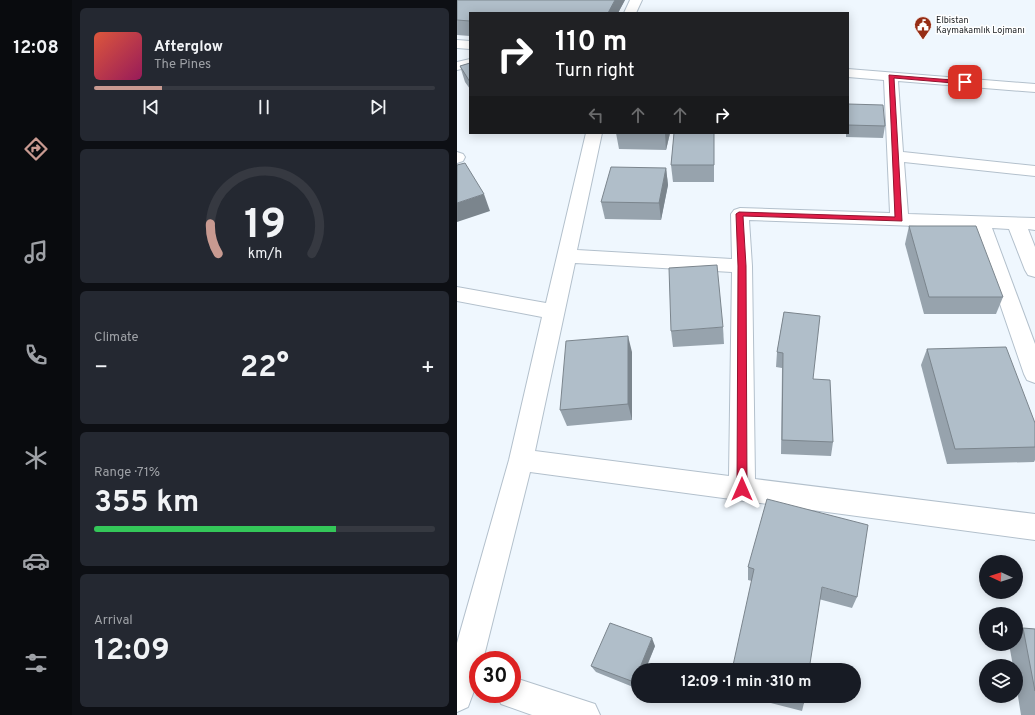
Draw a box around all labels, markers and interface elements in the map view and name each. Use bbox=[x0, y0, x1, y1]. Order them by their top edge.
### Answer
public building icon: Elbistan Kaymakamlık Lojmanı bbox=[913, 15, 933, 40]
place label: Elbistan Kaymakamlık Lojmanı bbox=[936, 15, 1025, 36]
text: 110 m bbox=[555, 25, 627, 61]
icon: right bbox=[489, 28, 541, 80]
text: 12:08 bbox=[13, 37, 59, 60]
text: Afterglow bbox=[154, 38, 223, 57]
text: The Pines bbox=[154, 57, 211, 73]
text: Turn right bbox=[555, 60, 635, 83]
pin bbox=[948, 65, 982, 99]
icon: arrive bbox=[954, 71, 976, 93]
icon: previous bbox=[140, 96, 162, 118]
icon: pause bbox=[253, 96, 275, 118]
icon: next bbox=[367, 96, 389, 118]
icon: left bbox=[585, 104, 607, 126]
icon: ahead bbox=[627, 104, 649, 126]
icon: ahead bbox=[669, 104, 691, 126]
icon: right bbox=[711, 104, 733, 126]
icon: directions bbox=[22, 135, 50, 163]
text: 19 bbox=[243, 200, 286, 253]
icon: music bbox=[22, 238, 50, 266]
text: km/h bbox=[247, 245, 282, 263]
text: Climate bbox=[94, 330, 139, 346]
icon: phone bbox=[22, 341, 50, 369]
text: 22° bbox=[240, 350, 289, 387]
text: − bbox=[94, 355, 108, 382]
text: + bbox=[421, 355, 435, 382]
icon: climate bbox=[22, 444, 50, 472]
text: Range · 71% bbox=[94, 465, 160, 481]
position arrow bbox=[721, 468, 763, 510]
text: 355 km bbox=[94, 485, 199, 522]
icon: car bbox=[22, 547, 50, 575]
north arrow bbox=[979, 555, 1023, 599]
map controls bbox=[979, 555, 1023, 703]
button: sound bbox=[979, 607, 1023, 651]
text: Arrival bbox=[94, 613, 133, 629]
text: 12:09 bbox=[94, 633, 170, 670]
icon: filters bbox=[22, 649, 50, 677]
speed limit sign: 30 bbox=[469, 651, 521, 703]
button: layers bbox=[979, 659, 1023, 703]
text: 12:09 · 1 min · 310 m bbox=[681, 673, 811, 692]

